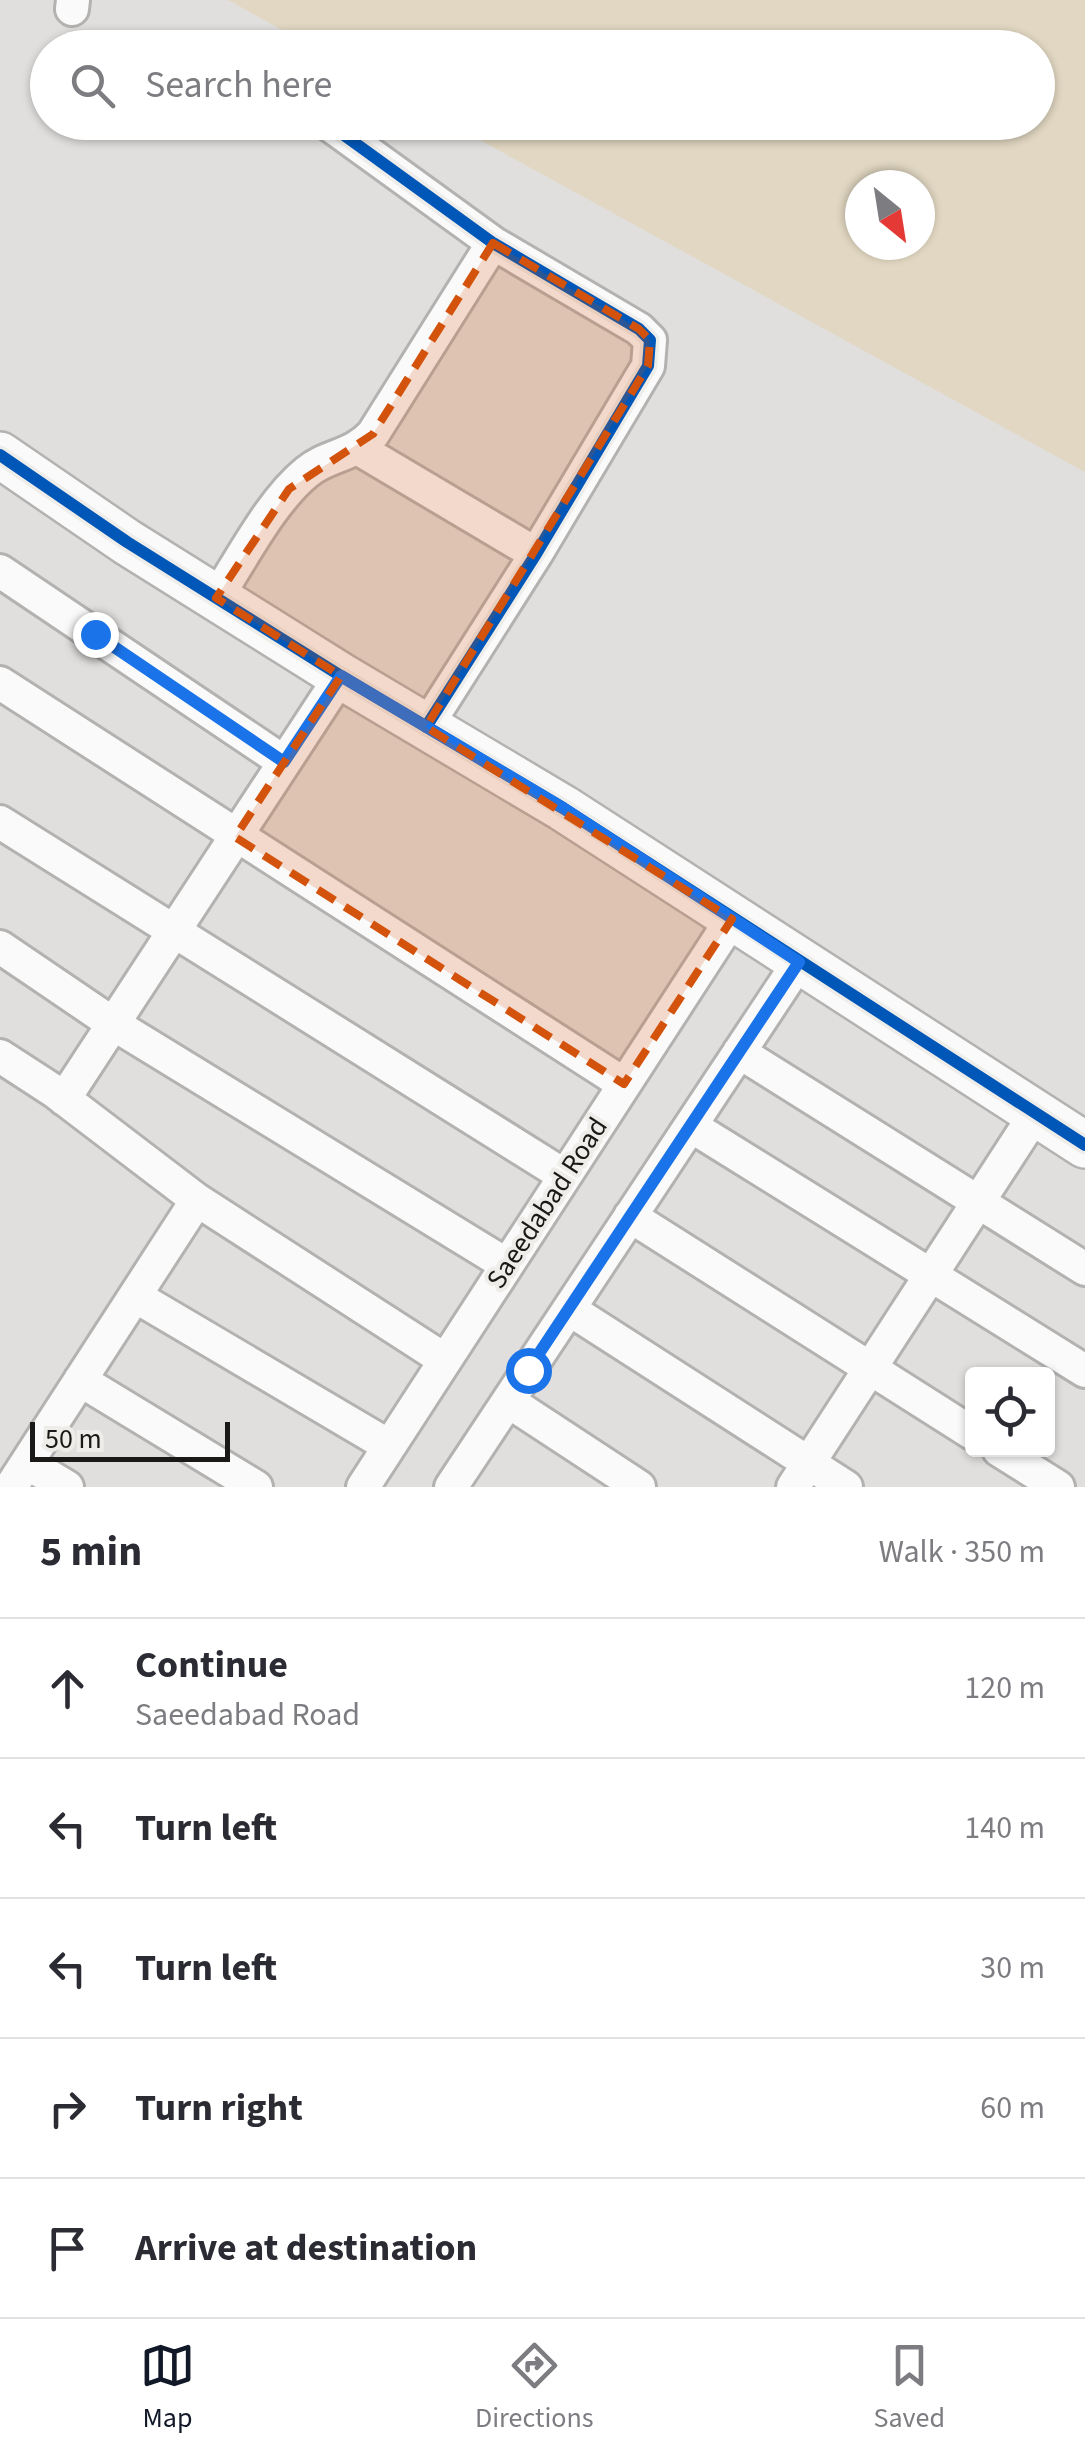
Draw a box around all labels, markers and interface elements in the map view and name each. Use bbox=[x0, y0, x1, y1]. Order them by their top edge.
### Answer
search box bbox=[30, 30, 1055, 140]
icon: search bbox=[65, 58, 120, 113]
text: Search here bbox=[145, 58, 332, 112]
north arrow bbox=[845, 170, 935, 260]
route end bbox=[73, 612, 119, 658]
street label: Saeedabad Road bbox=[477, 1110, 617, 1296]
route start bbox=[506, 1348, 552, 1394]
map controls bbox=[965, 1367, 1055, 1457]
button: locate bbox=[965, 1367, 1055, 1457]
scale bar bbox=[30, 1417, 230, 1462]
text: 50 m bbox=[45, 1419, 102, 1459]
text: 5 min bbox=[40, 1522, 142, 1582]
text: Walk · 350 m bbox=[879, 1529, 1045, 1575]
text: Continue bbox=[135, 1638, 288, 1692]
icon: ahead bbox=[40, 1661, 95, 1716]
text: 120 m bbox=[964, 1665, 1045, 1711]
text: Saeedabad Road bbox=[135, 1692, 360, 1738]
icon: left bbox=[40, 1801, 95, 1856]
text: Turn left bbox=[135, 1801, 277, 1855]
text: 140 m bbox=[964, 1805, 1045, 1851]
icon: left bbox=[40, 1941, 95, 1996]
text: Turn left bbox=[135, 1941, 277, 1995]
text: 30 m bbox=[980, 1945, 1045, 1991]
icon: right bbox=[40, 2081, 95, 2136]
text: Turn right bbox=[135, 2081, 303, 2135]
text: 60 m bbox=[980, 2085, 1045, 2131]
icon: arrive bbox=[40, 2221, 95, 2276]
text: Arrive at destination bbox=[135, 2221, 477, 2275]
tab: Map bbox=[140, 2338, 195, 2438]
tab: Directions bbox=[475, 2338, 594, 2438]
tab: Saved bbox=[874, 2338, 945, 2438]

